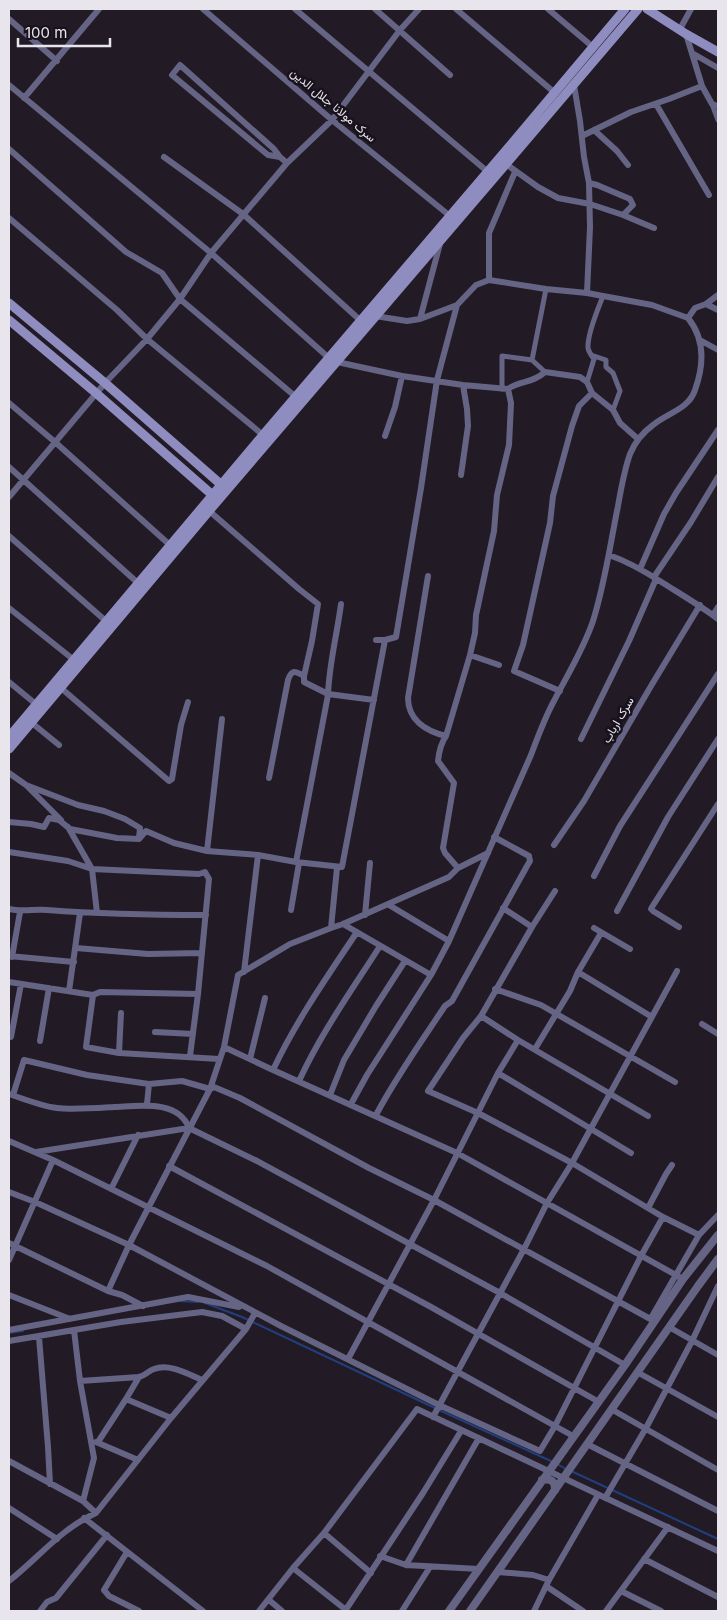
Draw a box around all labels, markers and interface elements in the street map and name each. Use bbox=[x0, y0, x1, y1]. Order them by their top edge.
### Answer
scale bar bbox=[18, 15, 110, 47]
text: 100 m bbox=[25, 23, 67, 42]
street label: سرک مولانا جلال الدین bbox=[287, 64, 379, 146]
street label: سرک ارباب bbox=[598, 694, 638, 746]

